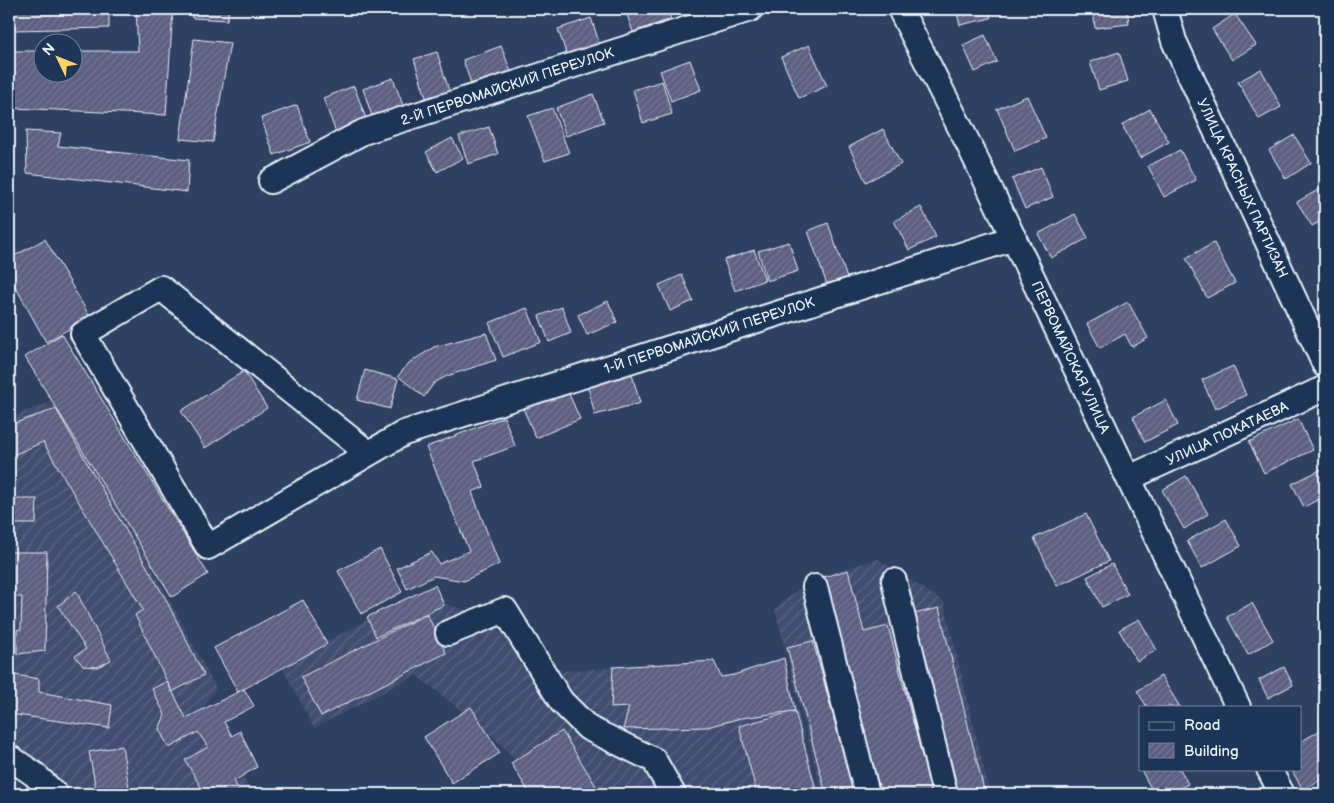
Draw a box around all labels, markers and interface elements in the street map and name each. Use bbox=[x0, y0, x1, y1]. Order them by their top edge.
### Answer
north arrow bbox=[32, 32, 82, 82]
text: N bbox=[39, 40, 59, 59]
street label: 2-Й ПЕРВОМАЙСКИЙ ПЕРЕУЛОК bbox=[398, 44, 617, 129]
street label: УЛИЦА КРАСНЫХ ПАРТИЗАН bbox=[1193, 96, 1292, 281]
street label: ПЕРВОМАЙСКАЯ УЛИЦА bbox=[1028, 278, 1114, 437]
street label: 1-Й ПЕРВОМАЙСКИЙ ПЕРЕУЛОК bbox=[602, 293, 817, 378]
street label: УЛИЦА ПОКАТАЕВА bbox=[1164, 398, 1291, 469]
legend bbox=[1139, 706, 1302, 770]
text: Road bbox=[1184, 716, 1220, 735]
text: Building bbox=[1184, 742, 1239, 761]

